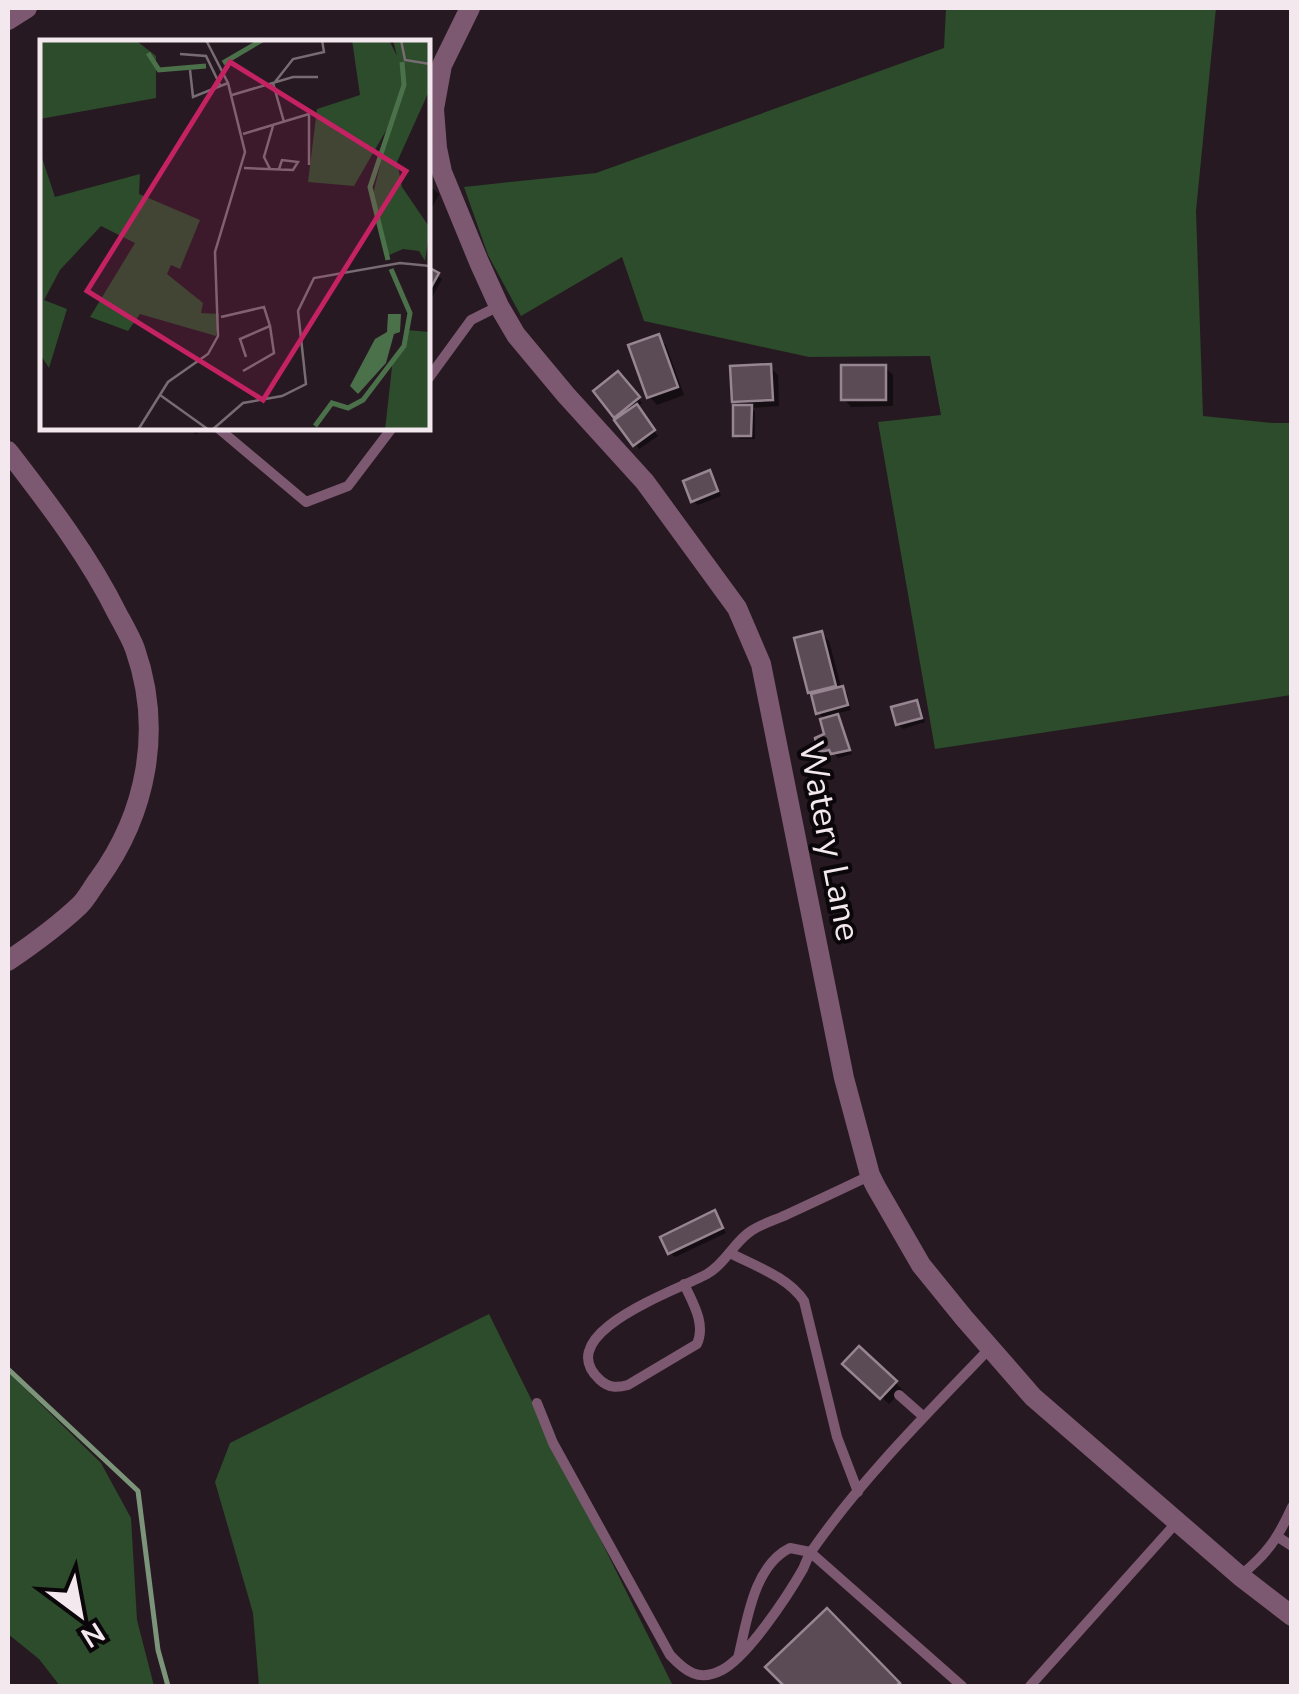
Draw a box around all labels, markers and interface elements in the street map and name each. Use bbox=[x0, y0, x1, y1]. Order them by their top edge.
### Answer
inset map bbox=[40, 40, 430, 430]
street label: Watery Lane bbox=[787, 737, 872, 945]
north arrow bbox=[30, 1564, 130, 1664]
text: N bbox=[74, 1613, 112, 1656]

